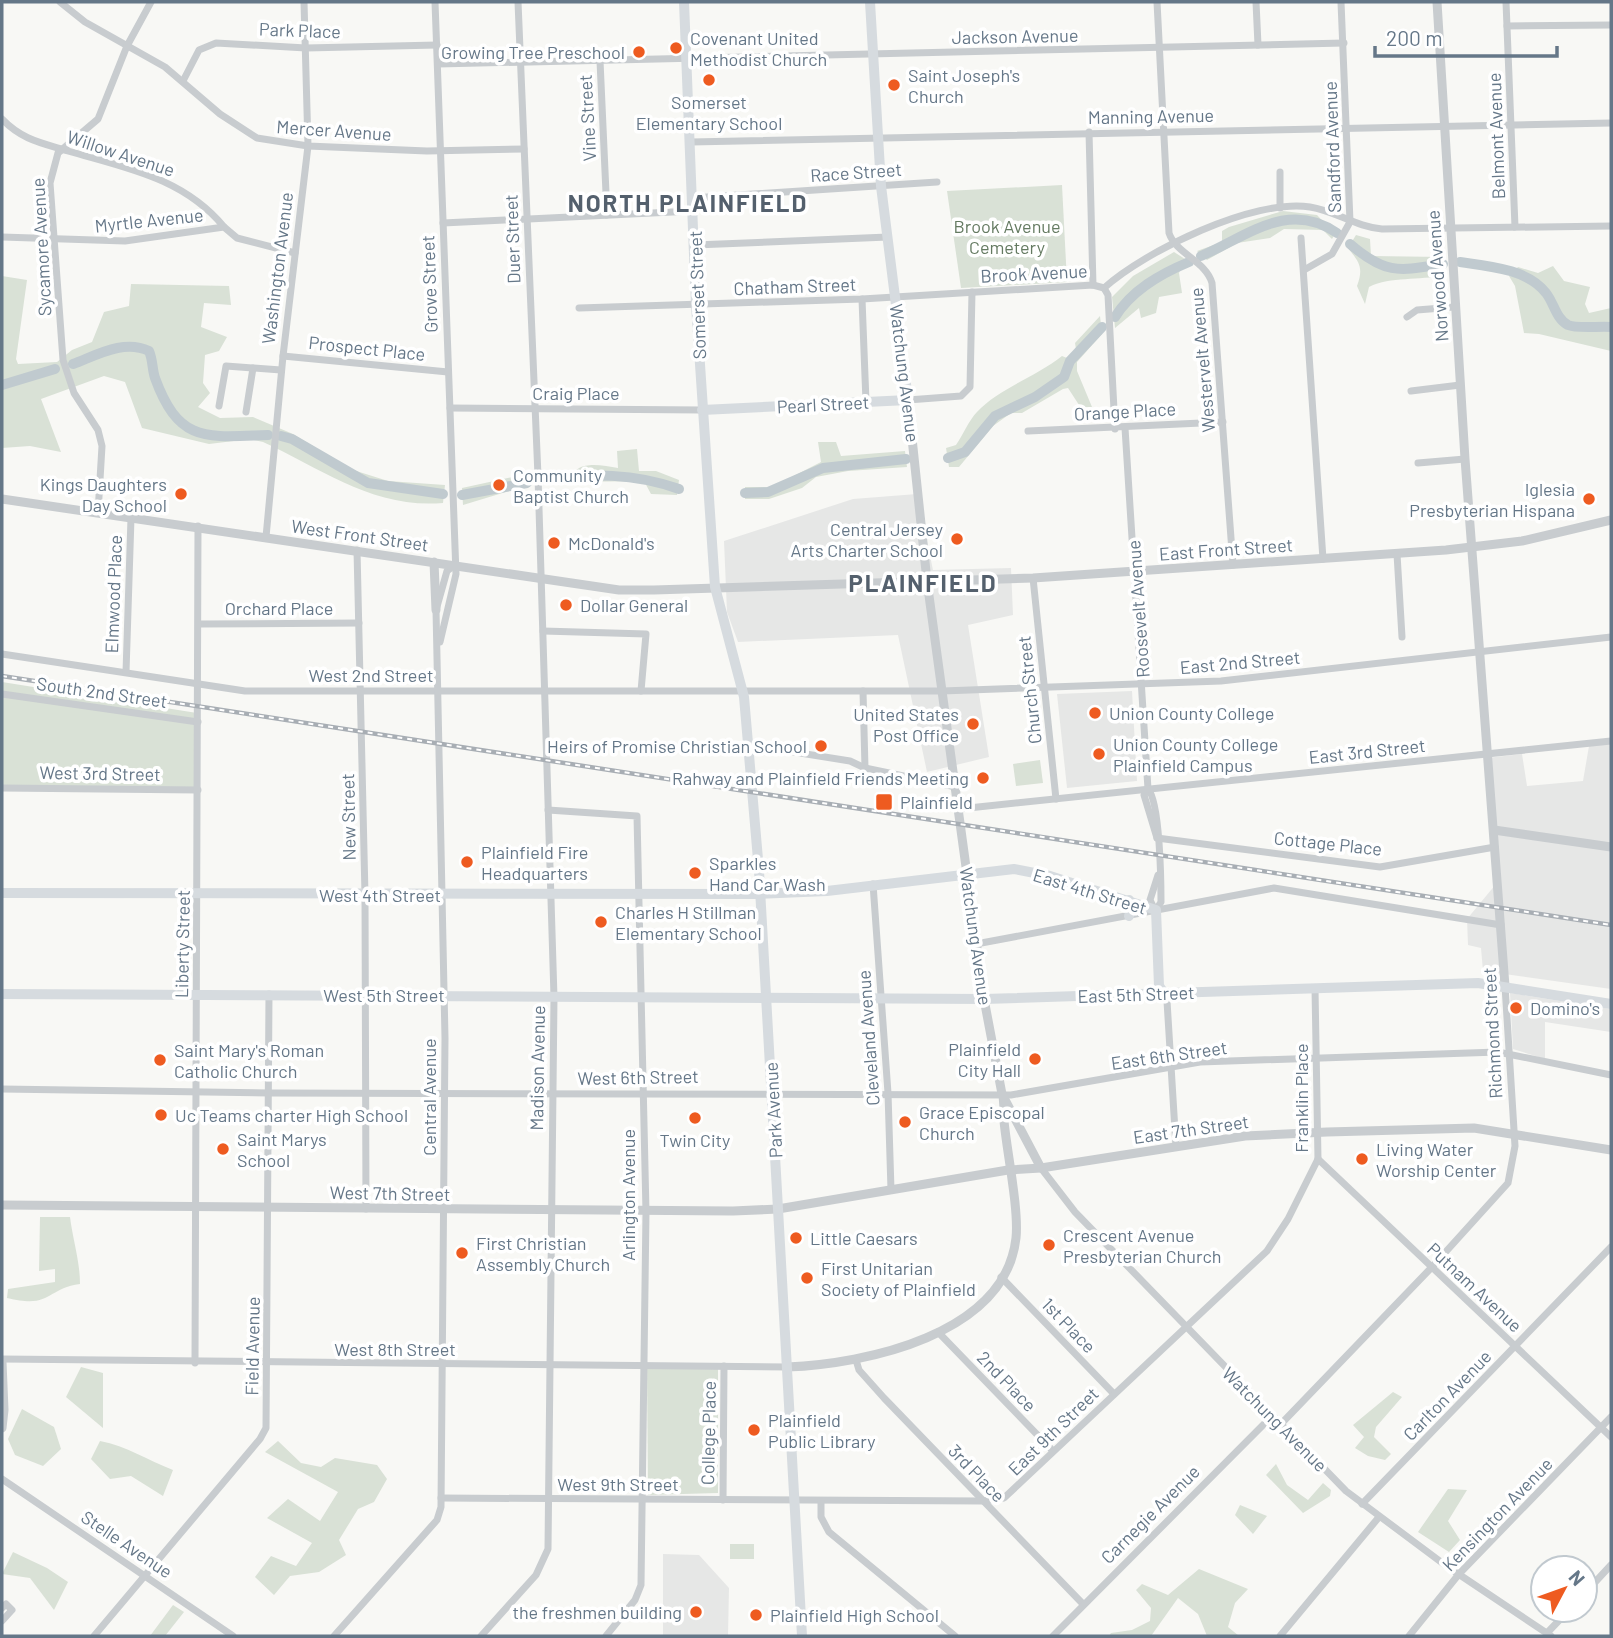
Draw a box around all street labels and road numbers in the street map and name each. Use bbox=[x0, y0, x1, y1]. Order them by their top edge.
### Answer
street label: Park Place bbox=[259, 18, 341, 42]
street label: Jackson Avenue bbox=[951, 24, 1079, 48]
street label: Belmont Avenue bbox=[1483, 72, 1509, 200]
street label: Vine Street bbox=[574, 74, 600, 162]
street label: Sandford Avenue bbox=[1319, 81, 1345, 213]
street label: Manning Avenue bbox=[1088, 104, 1214, 128]
street label: Mercer Avenue bbox=[276, 115, 392, 145]
street label: Willow Avenue bbox=[64, 125, 178, 181]
street label: Race Street bbox=[809, 158, 903, 186]
street label: Sycamore Avenue bbox=[26, 177, 56, 317]
street label: Washington Avenue bbox=[257, 191, 297, 345]
street label: Duer Street bbox=[499, 194, 525, 284]
street label: Myrtle Avenue bbox=[94, 203, 204, 237]
street label: Norwood Avenue bbox=[1421, 209, 1453, 343]
street label: Somerset Street bbox=[684, 230, 710, 360]
street label: Grove Street bbox=[416, 235, 442, 333]
street label: Brook Avenue bbox=[980, 259, 1088, 287]
street label: Chatham Street bbox=[733, 273, 857, 299]
street label: Westervelt Avenue bbox=[1185, 287, 1219, 433]
street label: Watchung Avenue bbox=[886, 303, 924, 443]
street label: Prospect Place bbox=[307, 331, 427, 365]
street label: Craig Place bbox=[532, 382, 620, 404]
street label: Pearl Street bbox=[776, 391, 870, 417]
street label: Orange Place bbox=[1073, 397, 1177, 425]
street label: West Front Street bbox=[290, 514, 430, 556]
street label: East Front Street bbox=[1158, 533, 1294, 565]
street label: Elmwood Place bbox=[100, 534, 126, 654]
street label: Roosevelt Avenue bbox=[1122, 539, 1154, 679]
street label: Orchard Place bbox=[225, 597, 333, 619]
street label: Church Street bbox=[1012, 635, 1046, 745]
street label: East 2nd Street bbox=[1179, 646, 1301, 678]
street label: West 2nd Street bbox=[309, 664, 433, 686]
street label: South 2nd Street bbox=[35, 672, 169, 712]
street label: East 3rd Street bbox=[1308, 734, 1426, 768]
street label: West 3rd Street bbox=[39, 761, 161, 785]
street label: New Street bbox=[336, 773, 360, 861]
street label: Cottage Place bbox=[1273, 826, 1383, 860]
street label: East 4th Street bbox=[1030, 863, 1150, 919]
street label: Watchung Avenue bbox=[955, 866, 997, 1006]
street label: West 4th Street bbox=[319, 884, 441, 906]
street label: Liberty Street bbox=[170, 890, 194, 998]
street label: Richmond Street bbox=[1478, 967, 1506, 1099]
street label: Cleveland Avenue bbox=[852, 969, 884, 1107]
street label: East 5th Street bbox=[1077, 981, 1195, 1007]
street label: West 5th Street bbox=[323, 984, 445, 1006]
street label: Madison Avenue bbox=[525, 1005, 549, 1131]
street label: East 6th Street bbox=[1109, 1036, 1229, 1074]
street label: Central Avenue bbox=[418, 1038, 440, 1156]
street label: Franklin Place bbox=[1290, 1043, 1312, 1153]
street label: Park Avenue bbox=[759, 1061, 787, 1159]
street label: West 6th Street bbox=[577, 1065, 699, 1089]
street label: East 7th Street bbox=[1132, 1110, 1250, 1148]
street label: Arlington Avenue bbox=[617, 1129, 639, 1261]
street label: West 7th Street bbox=[329, 1181, 451, 1205]
street label: Putnam Avenue bbox=[1423, 1238, 1527, 1336]
street label: 1st Place bbox=[1037, 1293, 1101, 1357]
street label: Field Avenue bbox=[240, 1296, 264, 1396]
street label: West 8th Street bbox=[334, 1338, 456, 1360]
street label: Carlton Avenue bbox=[1398, 1345, 1496, 1445]
street label: 2nd Place bbox=[973, 1346, 1041, 1416]
street label: Watchung Avenue bbox=[1218, 1362, 1332, 1476]
street label: College Place bbox=[696, 1381, 720, 1485]
street label: East 9th Street bbox=[1003, 1382, 1103, 1480]
street label: 3rd Place bbox=[944, 1439, 1010, 1507]
street label: Kensington Avenue bbox=[1437, 1453, 1557, 1575]
street label: Carnegie Avenue bbox=[1096, 1460, 1204, 1568]
street label: West 9th Street bbox=[557, 1473, 679, 1495]
street label: Stelle Avenue bbox=[77, 1506, 177, 1582]

